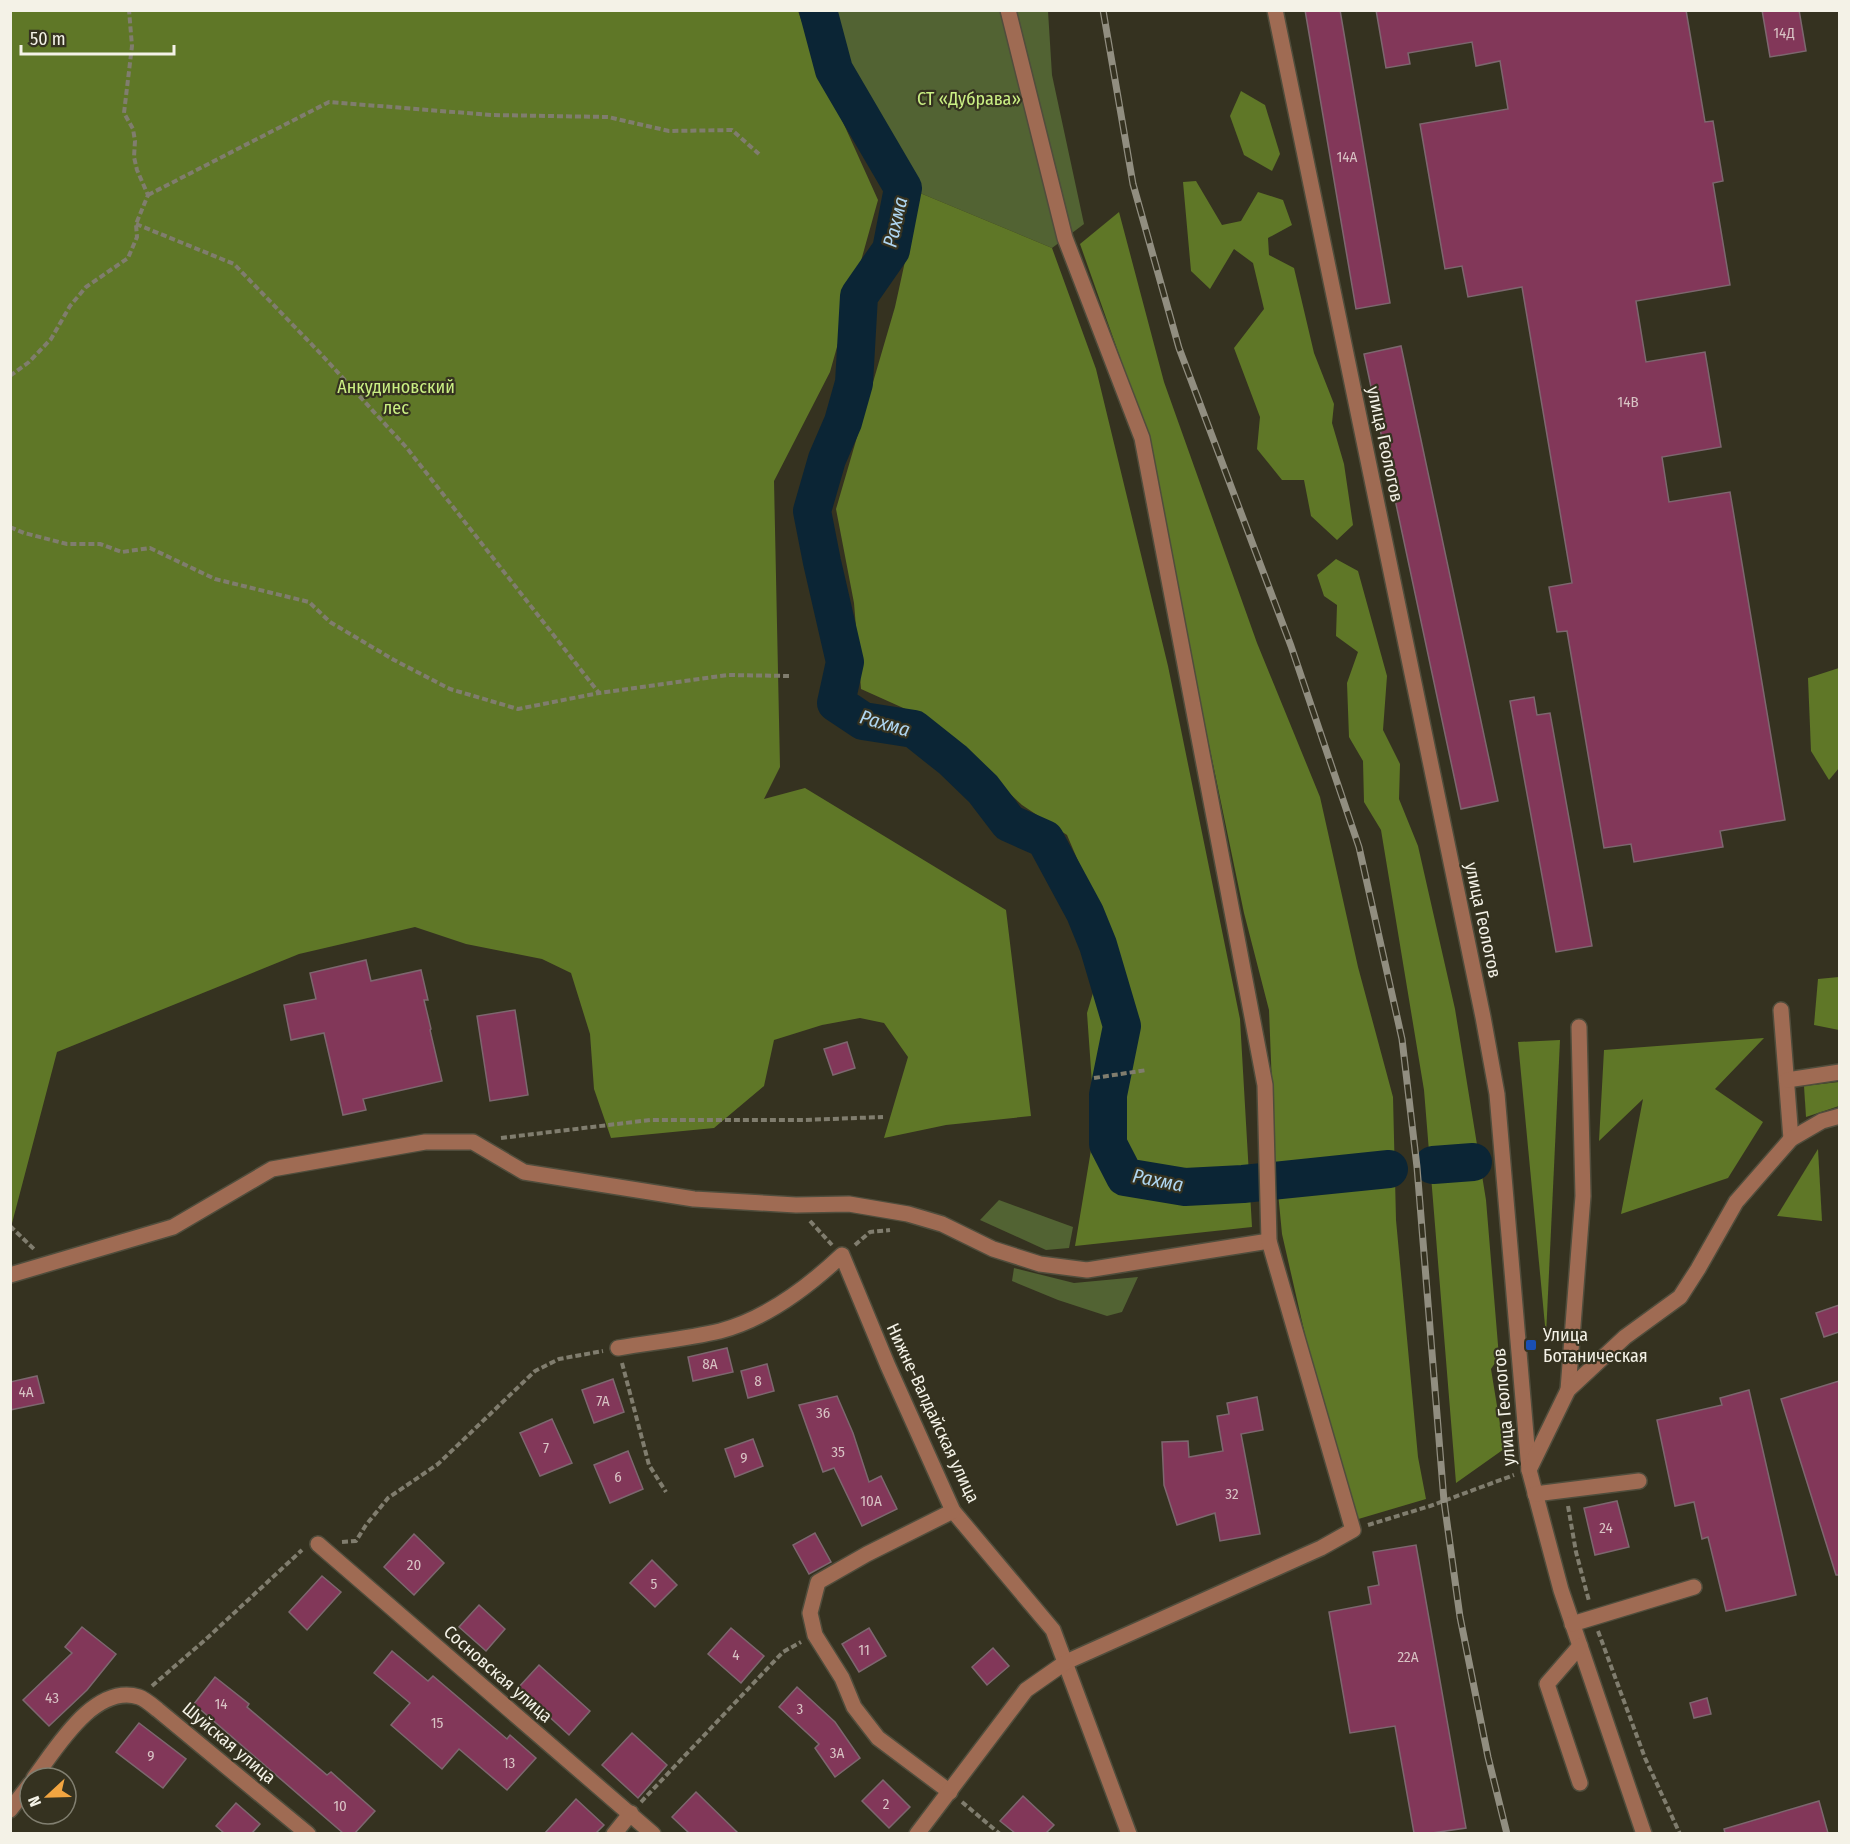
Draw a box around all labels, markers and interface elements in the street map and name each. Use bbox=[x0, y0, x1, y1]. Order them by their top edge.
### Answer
scale bar bbox=[21, 18, 174, 56]
house number: 14Д bbox=[1773, 24, 1795, 42]
text: 50 m bbox=[30, 28, 66, 50]
park label: СТ «Дубрава» bbox=[917, 88, 1021, 110]
house number: 14А bbox=[1336, 148, 1358, 166]
water label: Рахма bbox=[878, 194, 912, 250]
park label: Анкудиновский лес bbox=[337, 376, 455, 419]
street label: улица Геологов bbox=[1362, 384, 1408, 504]
house number: 14В bbox=[1617, 393, 1639, 411]
water label: Рахма bbox=[857, 704, 913, 742]
street label: улица Геологов bbox=[1460, 860, 1506, 980]
water label: Рахма bbox=[1131, 1163, 1185, 1197]
street label: Нижне-Валдайская улица bbox=[882, 1320, 984, 1506]
place label: Улица Ботаническая bbox=[1542, 1324, 1648, 1367]
marker: Улица Ботаническая bbox=[1524, 1338, 1538, 1352]
street label: улица Геологов bbox=[1488, 1347, 1520, 1467]
house number: 8А bbox=[702, 1355, 718, 1373]
house number: 8 bbox=[754, 1372, 762, 1390]
house number: 4А bbox=[18, 1383, 34, 1401]
house number: 7А bbox=[596, 1392, 610, 1410]
house number: 36 bbox=[816, 1404, 830, 1422]
house number: 7 bbox=[543, 1439, 549, 1457]
house number: 35 bbox=[831, 1443, 845, 1461]
house number: 9 bbox=[740, 1449, 748, 1467]
house number: 6 bbox=[614, 1468, 622, 1486]
house number: 32 bbox=[1225, 1485, 1239, 1503]
house number: 10А bbox=[860, 1492, 882, 1510]
house number: 24 bbox=[1599, 1519, 1613, 1537]
house number: 20 bbox=[407, 1556, 421, 1574]
house number: 5 bbox=[651, 1575, 658, 1593]
street label: Сосновская улица bbox=[439, 1621, 557, 1727]
house number: 11 bbox=[858, 1641, 870, 1659]
house number: 4 bbox=[732, 1646, 740, 1664]
house number: 22А bbox=[1397, 1648, 1419, 1666]
house number: 43 bbox=[45, 1689, 59, 1707]
house number: 14 bbox=[214, 1695, 228, 1713]
street label: Шуйская улица bbox=[178, 1697, 280, 1789]
house number: 3 bbox=[797, 1700, 804, 1718]
house number: 15 bbox=[431, 1714, 443, 1732]
house number: 3А bbox=[830, 1744, 844, 1762]
house number: 9 bbox=[147, 1747, 155, 1765]
house number: 13 bbox=[503, 1754, 516, 1772]
north arrow bbox=[18, 1766, 78, 1826]
text: N bbox=[24, 1793, 45, 1809]
house number: 2 bbox=[883, 1795, 890, 1813]
house number: 10 bbox=[333, 1797, 347, 1815]

